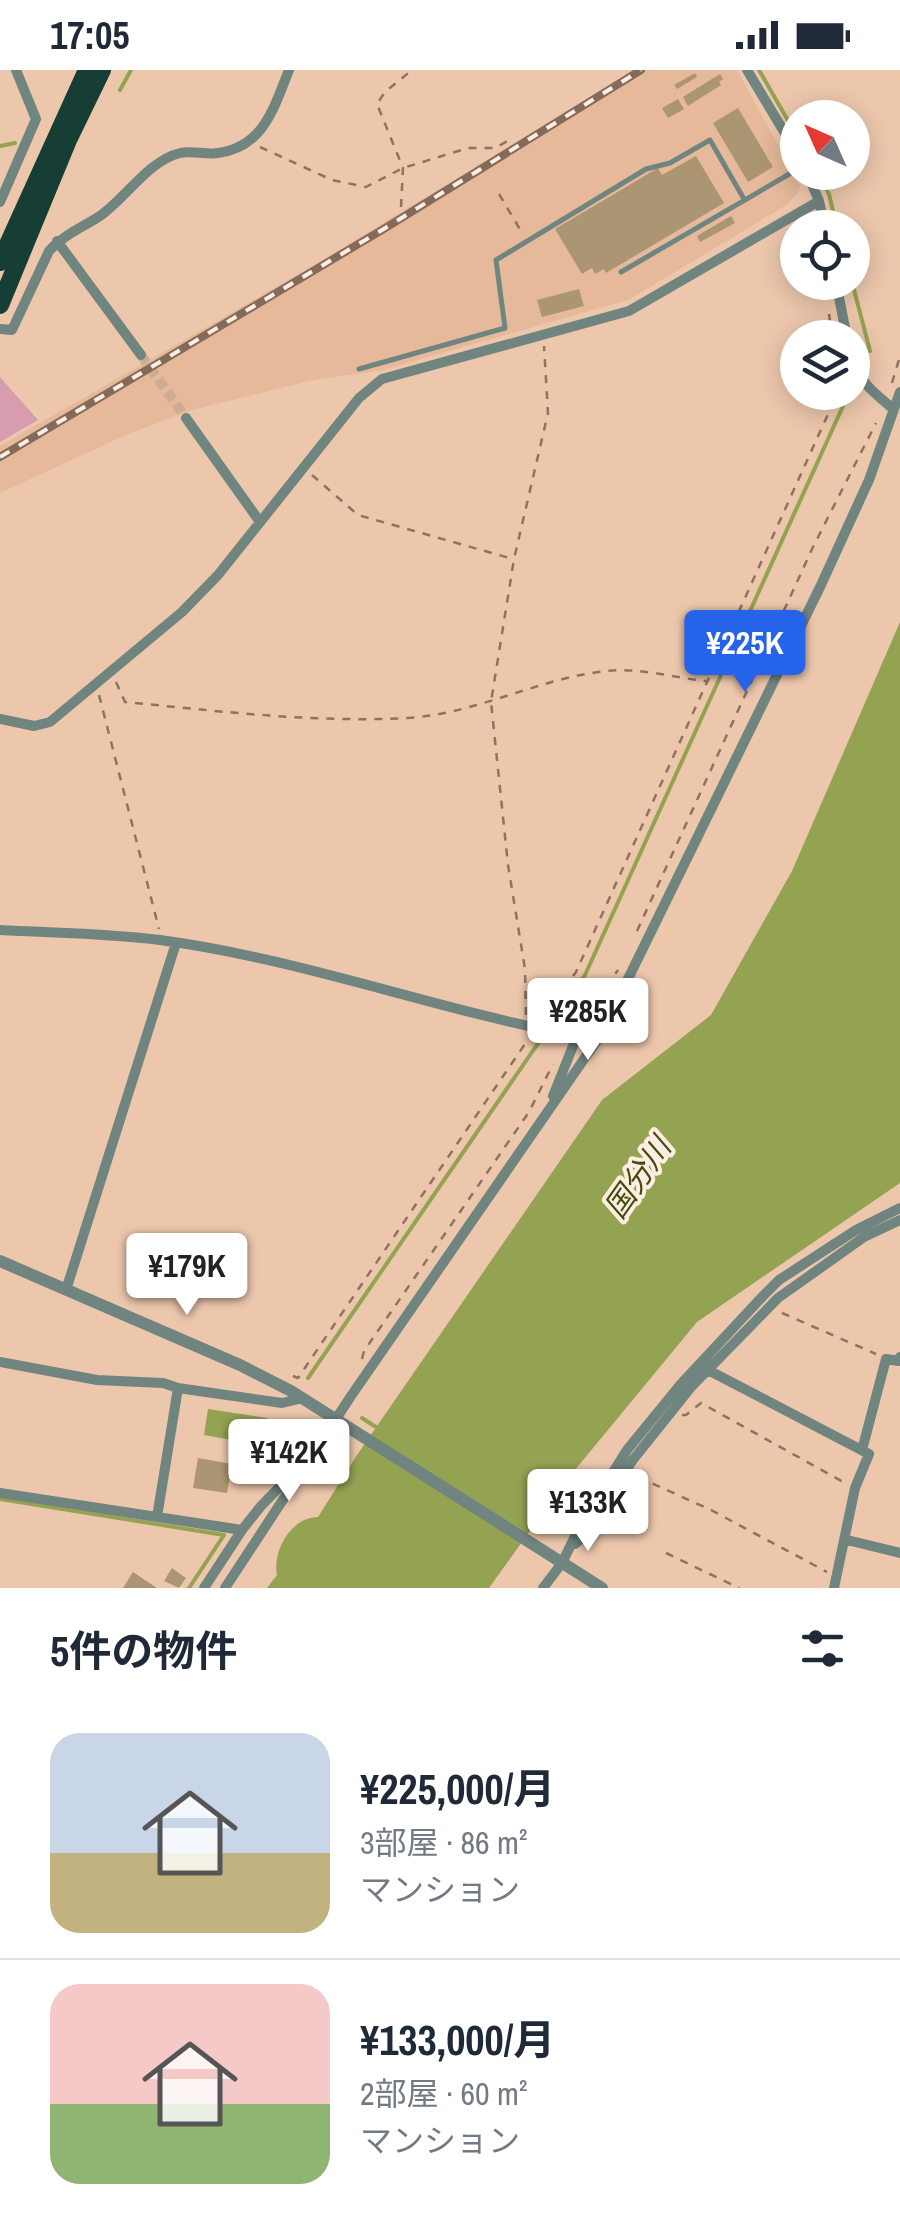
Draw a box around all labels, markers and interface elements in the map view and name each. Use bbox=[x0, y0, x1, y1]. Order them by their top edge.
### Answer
text: 17:05 bbox=[50, 10, 130, 61]
north arrow bbox=[780, 100, 870, 190]
map controls bbox=[780, 100, 870, 410]
button: locate bbox=[780, 210, 870, 300]
button: layers bbox=[780, 320, 870, 410]
pin: ¥225K bbox=[675, 610, 815, 695]
text: ¥225K bbox=[706, 621, 784, 664]
pin: ¥285K bbox=[518, 978, 658, 1063]
text: ¥285K bbox=[549, 989, 627, 1032]
water label: 国分川 bbox=[595, 1127, 681, 1226]
pin: ¥179K bbox=[117, 1233, 257, 1318]
text: ¥179K bbox=[148, 1244, 226, 1287]
pin: ¥142K bbox=[219, 1419, 359, 1504]
text: ¥142K bbox=[250, 1430, 328, 1473]
pin: ¥133K bbox=[518, 1469, 658, 1554]
text: ¥133K bbox=[549, 1480, 627, 1523]
icon: filters bbox=[795, 1621, 850, 1676]
text: 5件の物件 bbox=[50, 1623, 237, 1679]
text: ¥225,000/月 bbox=[360, 1761, 555, 1817]
icon: home bbox=[130, 1773, 250, 1893]
text: 3部屋 · 86 m² bbox=[360, 1821, 528, 1864]
text: マンション bbox=[360, 1868, 520, 1911]
text: ¥133,000/月 bbox=[360, 2012, 555, 2068]
icon: home bbox=[130, 2024, 250, 2144]
text: 2部屋 · 60 m² bbox=[360, 2072, 528, 2115]
text: マンション bbox=[360, 2119, 520, 2162]

